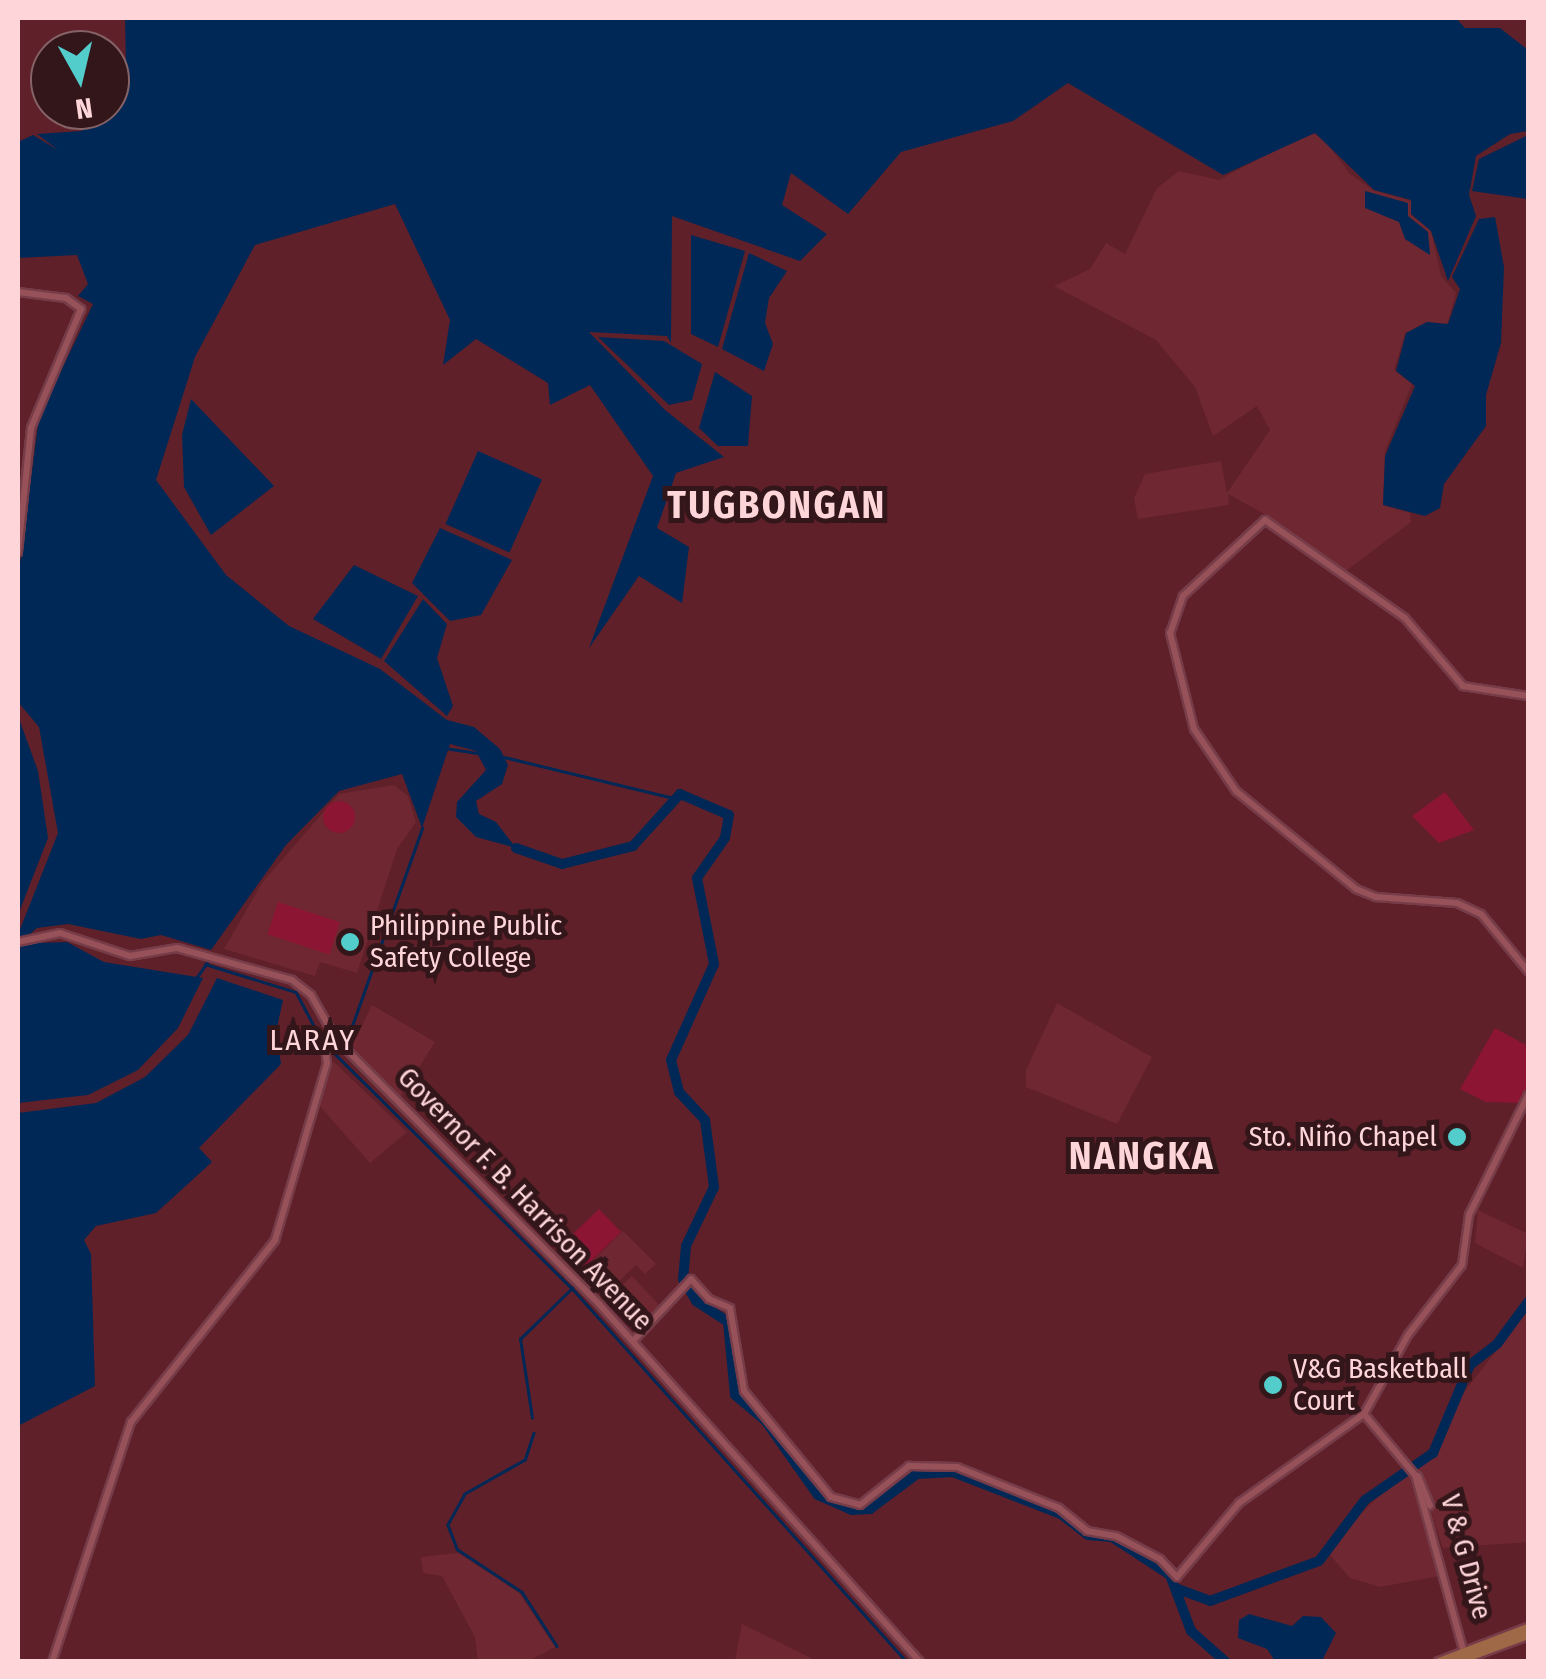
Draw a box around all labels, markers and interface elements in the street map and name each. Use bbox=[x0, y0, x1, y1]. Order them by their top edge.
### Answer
north arrow bbox=[30, 30, 130, 130]
text: N bbox=[73, 91, 95, 126]
district label: TUGBONGAN bbox=[667, 483, 887, 529]
place label: Philippine Public Safety College bbox=[370, 909, 562, 975]
marker: Philippine Public Safety College bbox=[339, 931, 361, 953]
district label: LARAY bbox=[269, 1022, 357, 1058]
street label: Governor F. B. Harrison Avenue bbox=[391, 1061, 659, 1337]
place label: Sto. Niño Chapel bbox=[1249, 1120, 1437, 1154]
marker: Sto. Niño Chapel bbox=[1446, 1126, 1468, 1148]
district label: NANGKA bbox=[1069, 1134, 1215, 1180]
place label: V&G Basketball Court bbox=[1293, 1352, 1467, 1418]
marker: V&G Basketball Court bbox=[1262, 1374, 1284, 1396]
street label: V & G Drive bbox=[1433, 1491, 1499, 1623]

